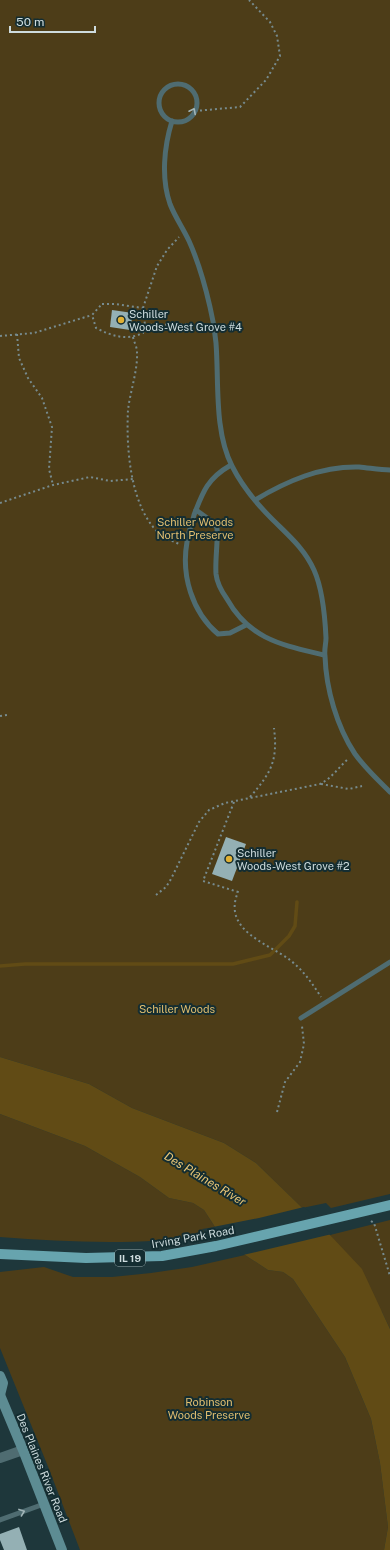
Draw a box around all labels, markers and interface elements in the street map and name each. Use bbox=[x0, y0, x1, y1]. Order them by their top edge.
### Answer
scale bar bbox=[10, 8, 95, 34]
text: 50 m bbox=[16, 15, 44, 29]
one-way arrow bbox=[189, 108, 196, 115]
place label: Schiller Woods-West Grove #4 bbox=[129, 308, 242, 333]
marker: Schiller Woods-West Grove #4 bbox=[116, 315, 126, 325]
park label: Schiller Woods North Preserve bbox=[156, 516, 234, 541]
place label: Schiller Woods-West Grove #2 bbox=[237, 847, 350, 872]
marker: Schiller Woods-West Grove #2 bbox=[224, 854, 234, 864]
park label: Schiller Woods bbox=[139, 1003, 216, 1015]
water label: Des Plaines River bbox=[162, 1149, 249, 1209]
street label: Irving Park Road bbox=[151, 1224, 235, 1250]
road number: IL 19 bbox=[115, 1250, 145, 1266]
park label: Robinson Woods Preserve bbox=[168, 1396, 250, 1421]
street label: Des Plaines River Road bbox=[15, 1412, 69, 1524]
one-way arrow bbox=[19, 1508, 26, 1517]

